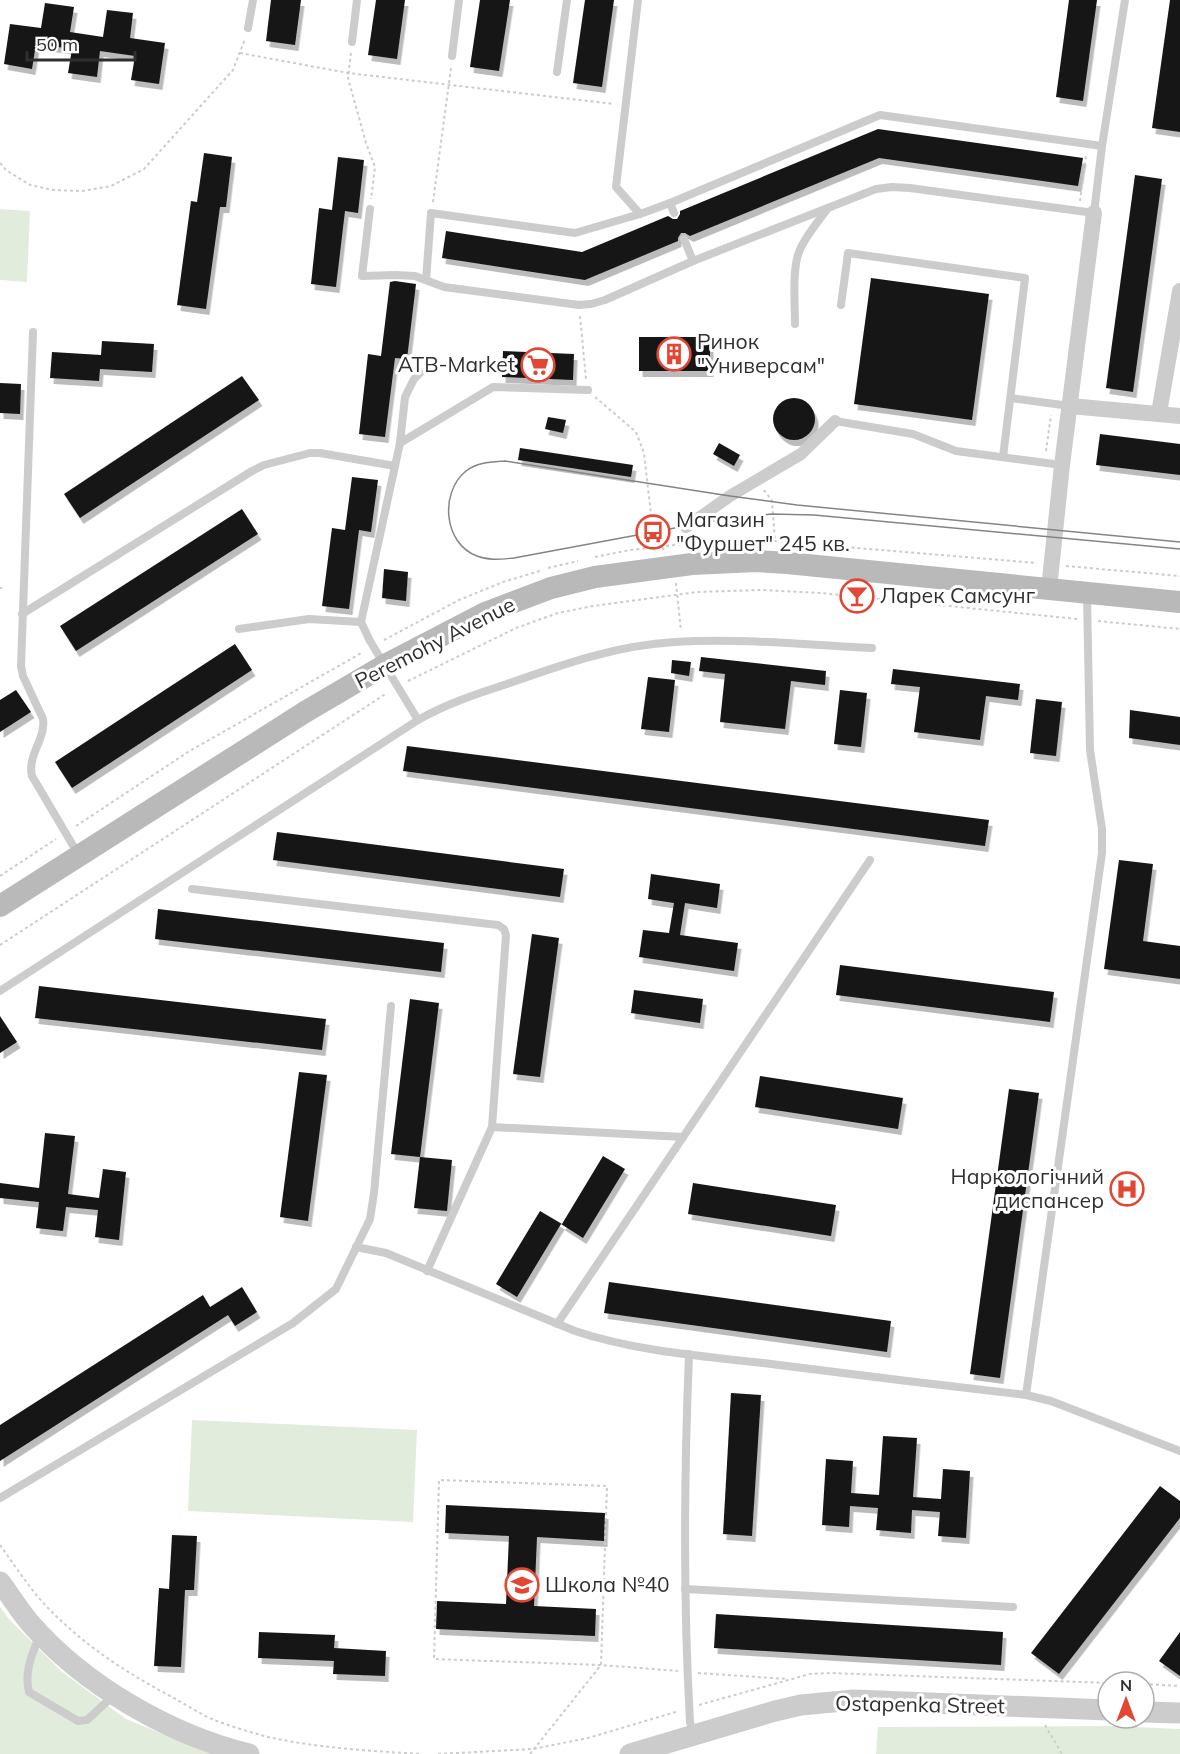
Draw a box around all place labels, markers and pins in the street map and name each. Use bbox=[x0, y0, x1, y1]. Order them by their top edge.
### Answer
place label: Ринок "Универсам" bbox=[697, 328, 825, 378]
building icon: Ринок "Универсам" bbox=[656, 336, 692, 372]
supermarket icon: ATB-Market bbox=[520, 347, 556, 383]
place label: ATB-Market bbox=[398, 351, 515, 377]
place label: Магазин "Фуршет" 245 кв. bbox=[676, 506, 850, 556]
bus stop icon: Магазин "Фуршет" 245 кв. bbox=[635, 514, 671, 550]
bar icon: Ларек Самсунг bbox=[839, 578, 875, 614]
place label: Ларек Самсунг bbox=[880, 582, 1036, 608]
place label: Наркологічний диспансер bbox=[951, 1163, 1104, 1213]
hospital icon: Наркологічний диспансер bbox=[1109, 1171, 1145, 1207]
school or university icon: Школа №40 bbox=[504, 1567, 540, 1603]
place label: Школа №40 bbox=[545, 1571, 670, 1597]

